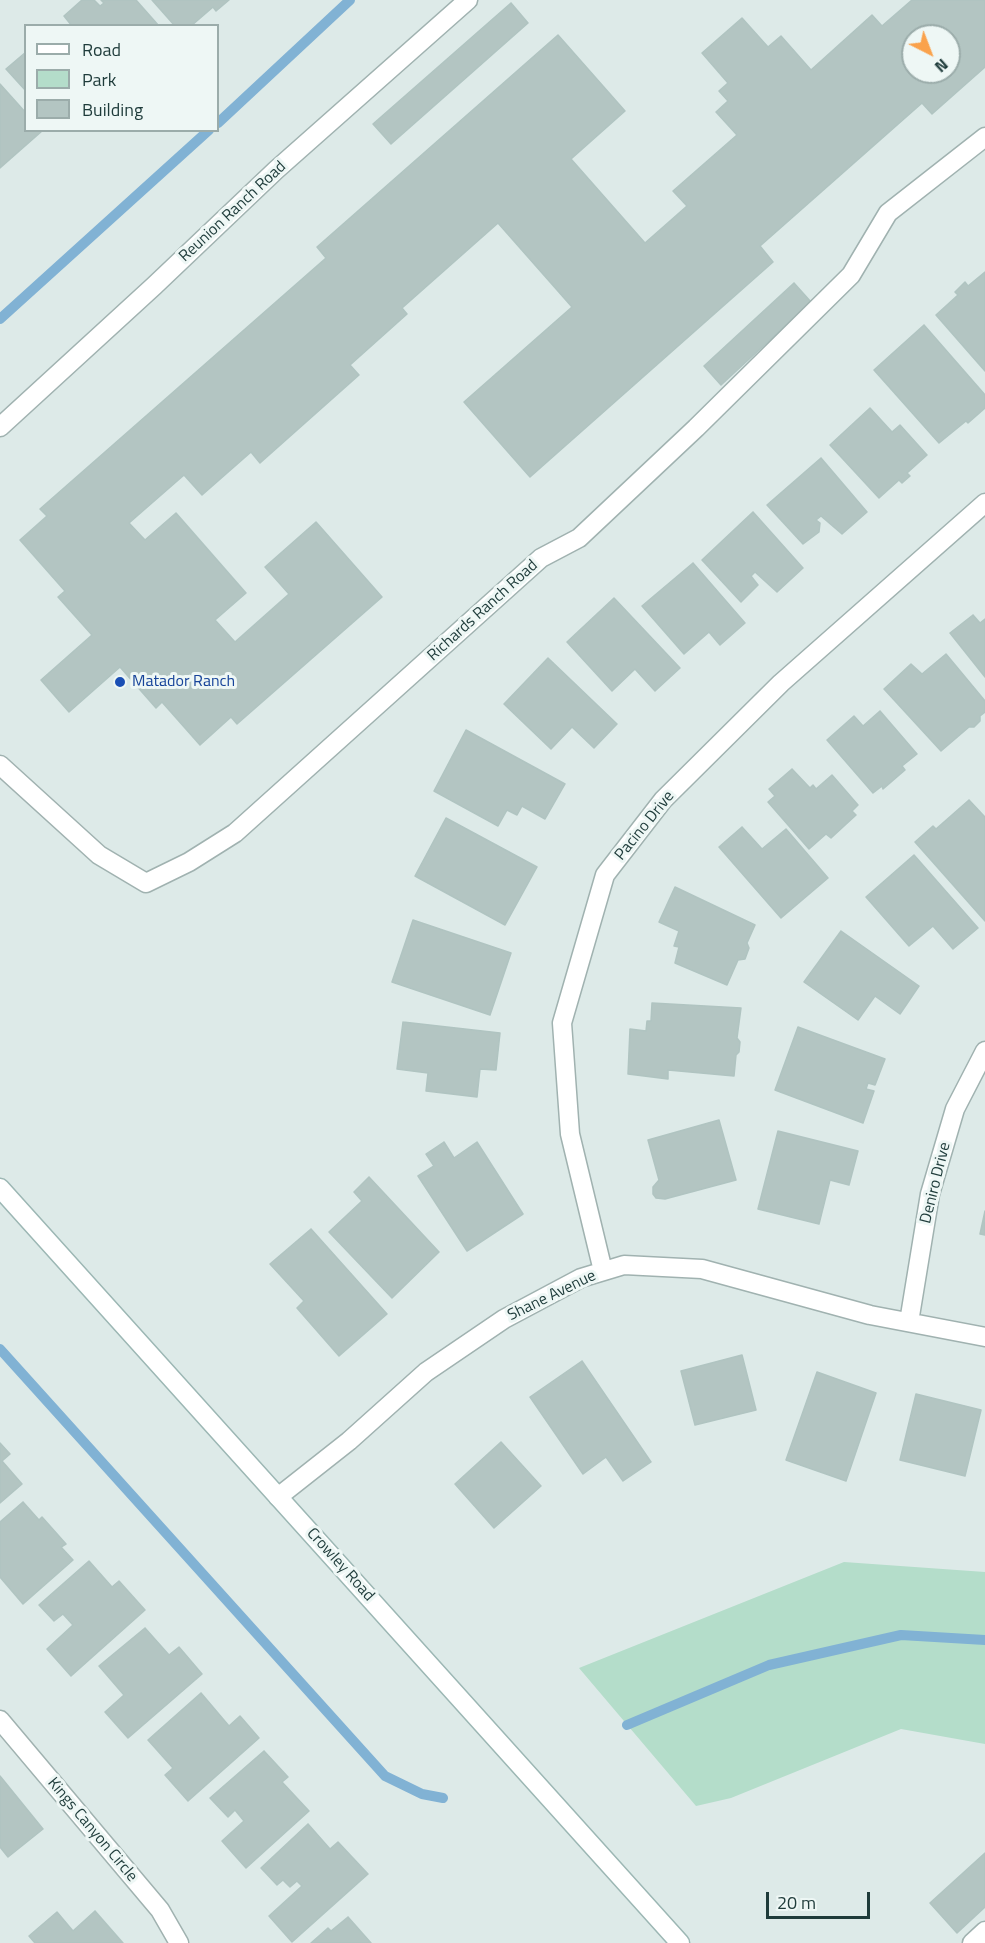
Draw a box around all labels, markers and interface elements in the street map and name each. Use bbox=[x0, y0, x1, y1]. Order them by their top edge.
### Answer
legend bbox=[24, 24, 219, 132]
north arrow bbox=[901, 24, 961, 84]
text: Road bbox=[82, 36, 121, 63]
text: N bbox=[930, 53, 954, 79]
text: Park bbox=[82, 66, 116, 93]
text: Building bbox=[82, 96, 143, 123]
street label: Reunion Ranch Road bbox=[176, 158, 290, 266]
street label: Richards Ranch Road bbox=[424, 556, 542, 666]
place label: Matador Ranch bbox=[132, 672, 235, 692]
marker: Matador Ranch bbox=[113, 675, 127, 689]
street label: Pacino Drive bbox=[611, 788, 679, 864]
street label: Deniro Drive bbox=[917, 1140, 955, 1226]
street label: Shane Avenue bbox=[505, 1266, 599, 1326]
street label: Crowley Road bbox=[302, 1524, 378, 1606]
street label: Kings Canyon Circle bbox=[43, 1774, 141, 1886]
scale bar bbox=[769, 1880, 872, 1918]
text: 20 m bbox=[777, 1889, 816, 1916]

